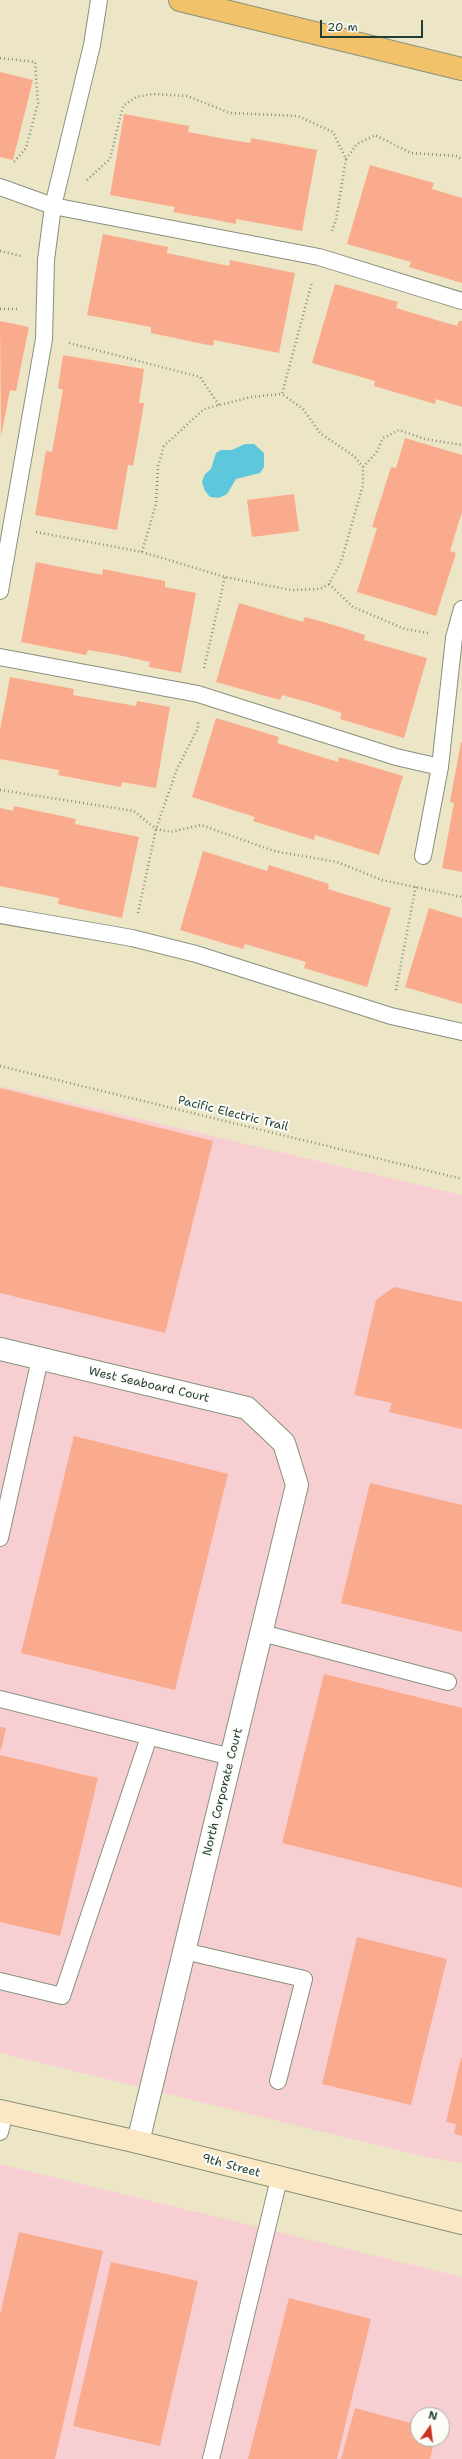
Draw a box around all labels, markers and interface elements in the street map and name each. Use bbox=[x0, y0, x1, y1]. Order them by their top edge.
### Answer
scale bar bbox=[322, 12, 425, 38]
text: 20 m bbox=[327, 19, 358, 35]
street label: Pacific Electric Trail bbox=[176, 1093, 290, 1135]
street label: West Seaboard Court bbox=[87, 1364, 211, 1406]
street label: North Corporate Court bbox=[200, 1727, 246, 1857]
street label: 9th Street bbox=[200, 2151, 262, 2181]
north arrow bbox=[410, 2407, 450, 2447]
text: N bbox=[427, 2408, 439, 2424]

